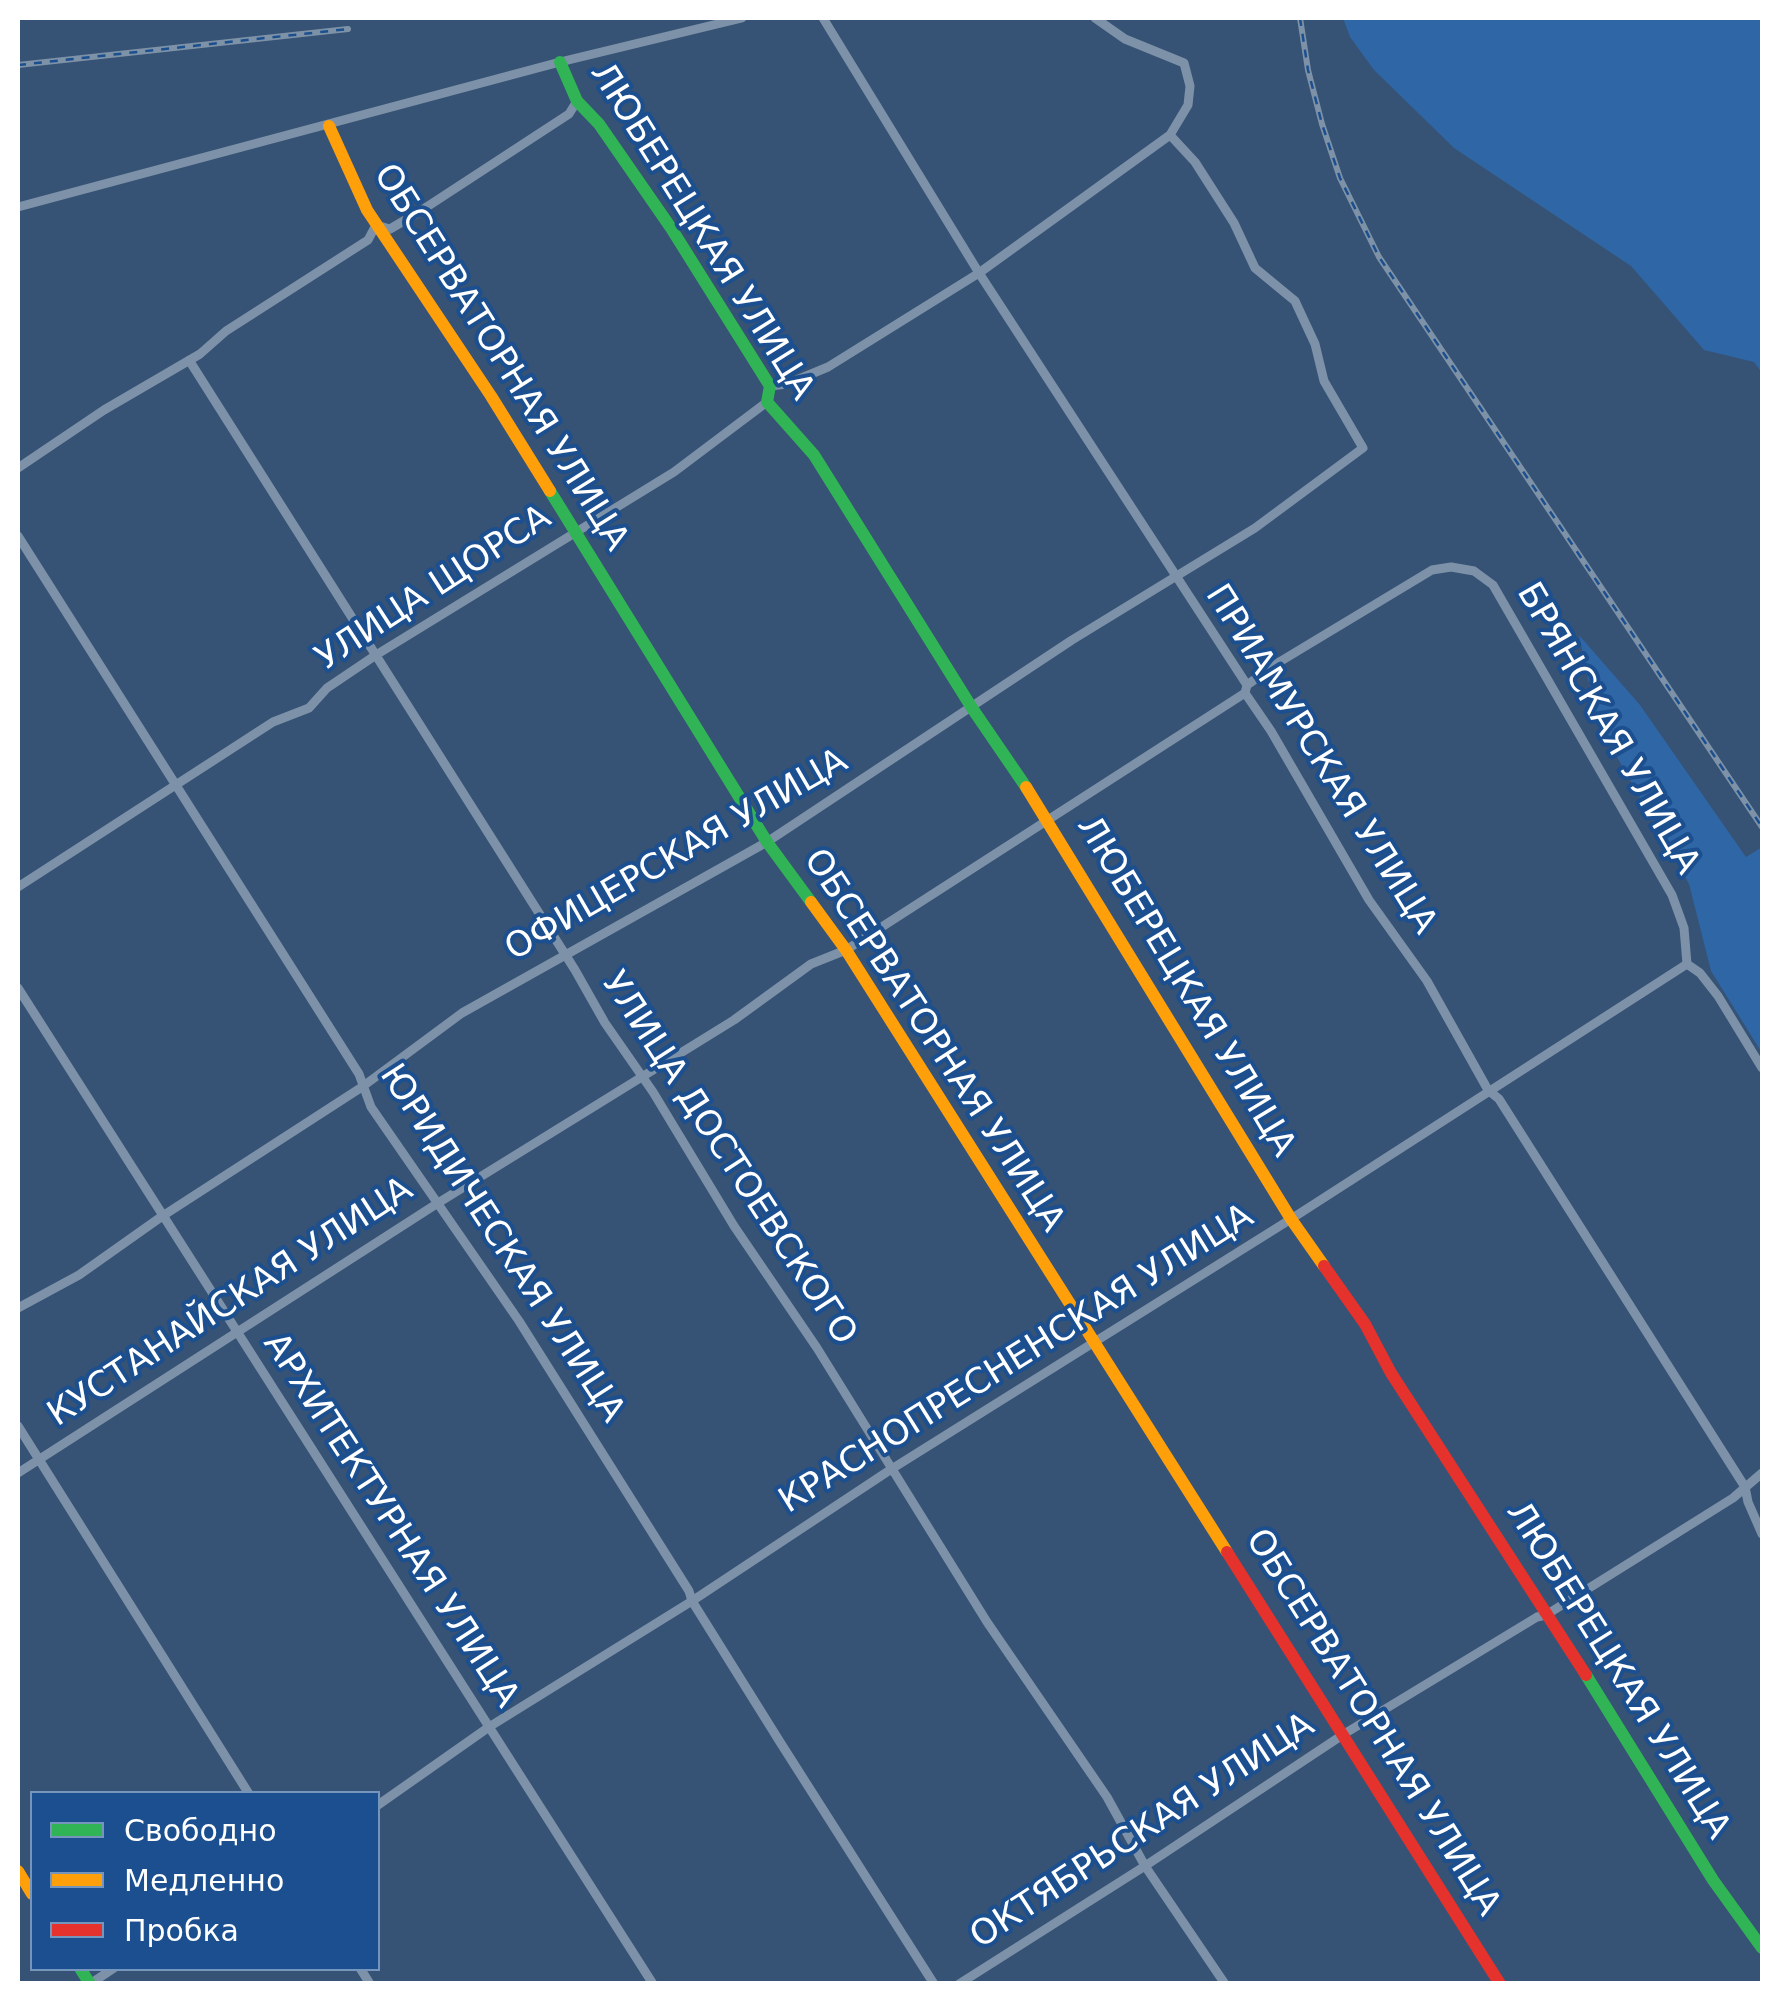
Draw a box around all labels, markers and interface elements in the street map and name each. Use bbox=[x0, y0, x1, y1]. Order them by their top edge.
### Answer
street label: ЛЮБЕРЕЦКАЯ УЛИЦА bbox=[580, 56, 822, 408]
street label: ОБСЕРВАТОРНАЯ УЛИЦА bbox=[364, 157, 636, 559]
street label: УЛИЦА ЩОРСА bbox=[309, 497, 559, 681]
street label: БРЯНСКАЯ УЛИЦА bbox=[1506, 576, 1708, 882]
street label: ПРИАМУРСКАЯ УЛИЦА bbox=[1195, 578, 1445, 942]
street label: ОФИЦЕРСКАЯ УЛИЦА bbox=[499, 741, 855, 971]
street label: ЛЮБЕРЕЦКАЯ УЛИЦА bbox=[1067, 809, 1303, 1165]
street label: ОБСЕРВАТОРНАЯ УЛИЦА bbox=[793, 842, 1073, 1240]
street label: УЛИЦА ДОСТОЕВСКОГО bbox=[592, 965, 864, 1353]
street label: ЮРИДИЧЕСКАЯ УЛИЦА bbox=[369, 1057, 633, 1431]
street label: КУСТАНАЙСКАЯ УЛИЦА bbox=[41, 1169, 421, 1437]
street label: КРАСНОПРЕСНЕНСКАЯ УЛИЦА bbox=[772, 1196, 1262, 1524]
street label: АРХИТЕКТУРНАЯ УЛИЦА bbox=[253, 1326, 527, 1716]
street label: ЛЮБЕРЕЦКАЯ УЛИЦА bbox=[1496, 1495, 1738, 1847]
street label: ОБСЕРВАТОРНАЯ УЛИЦА bbox=[1236, 1522, 1508, 1924]
street label: ОКТЯБРЬСКАЯ УЛИЦА bbox=[963, 1705, 1323, 1959]
legend bbox=[30, 1791, 380, 1971]
text: Свободно bbox=[124, 1813, 277, 1848]
text: Медленно bbox=[124, 1863, 284, 1898]
text: Пробка bbox=[124, 1913, 239, 1948]

